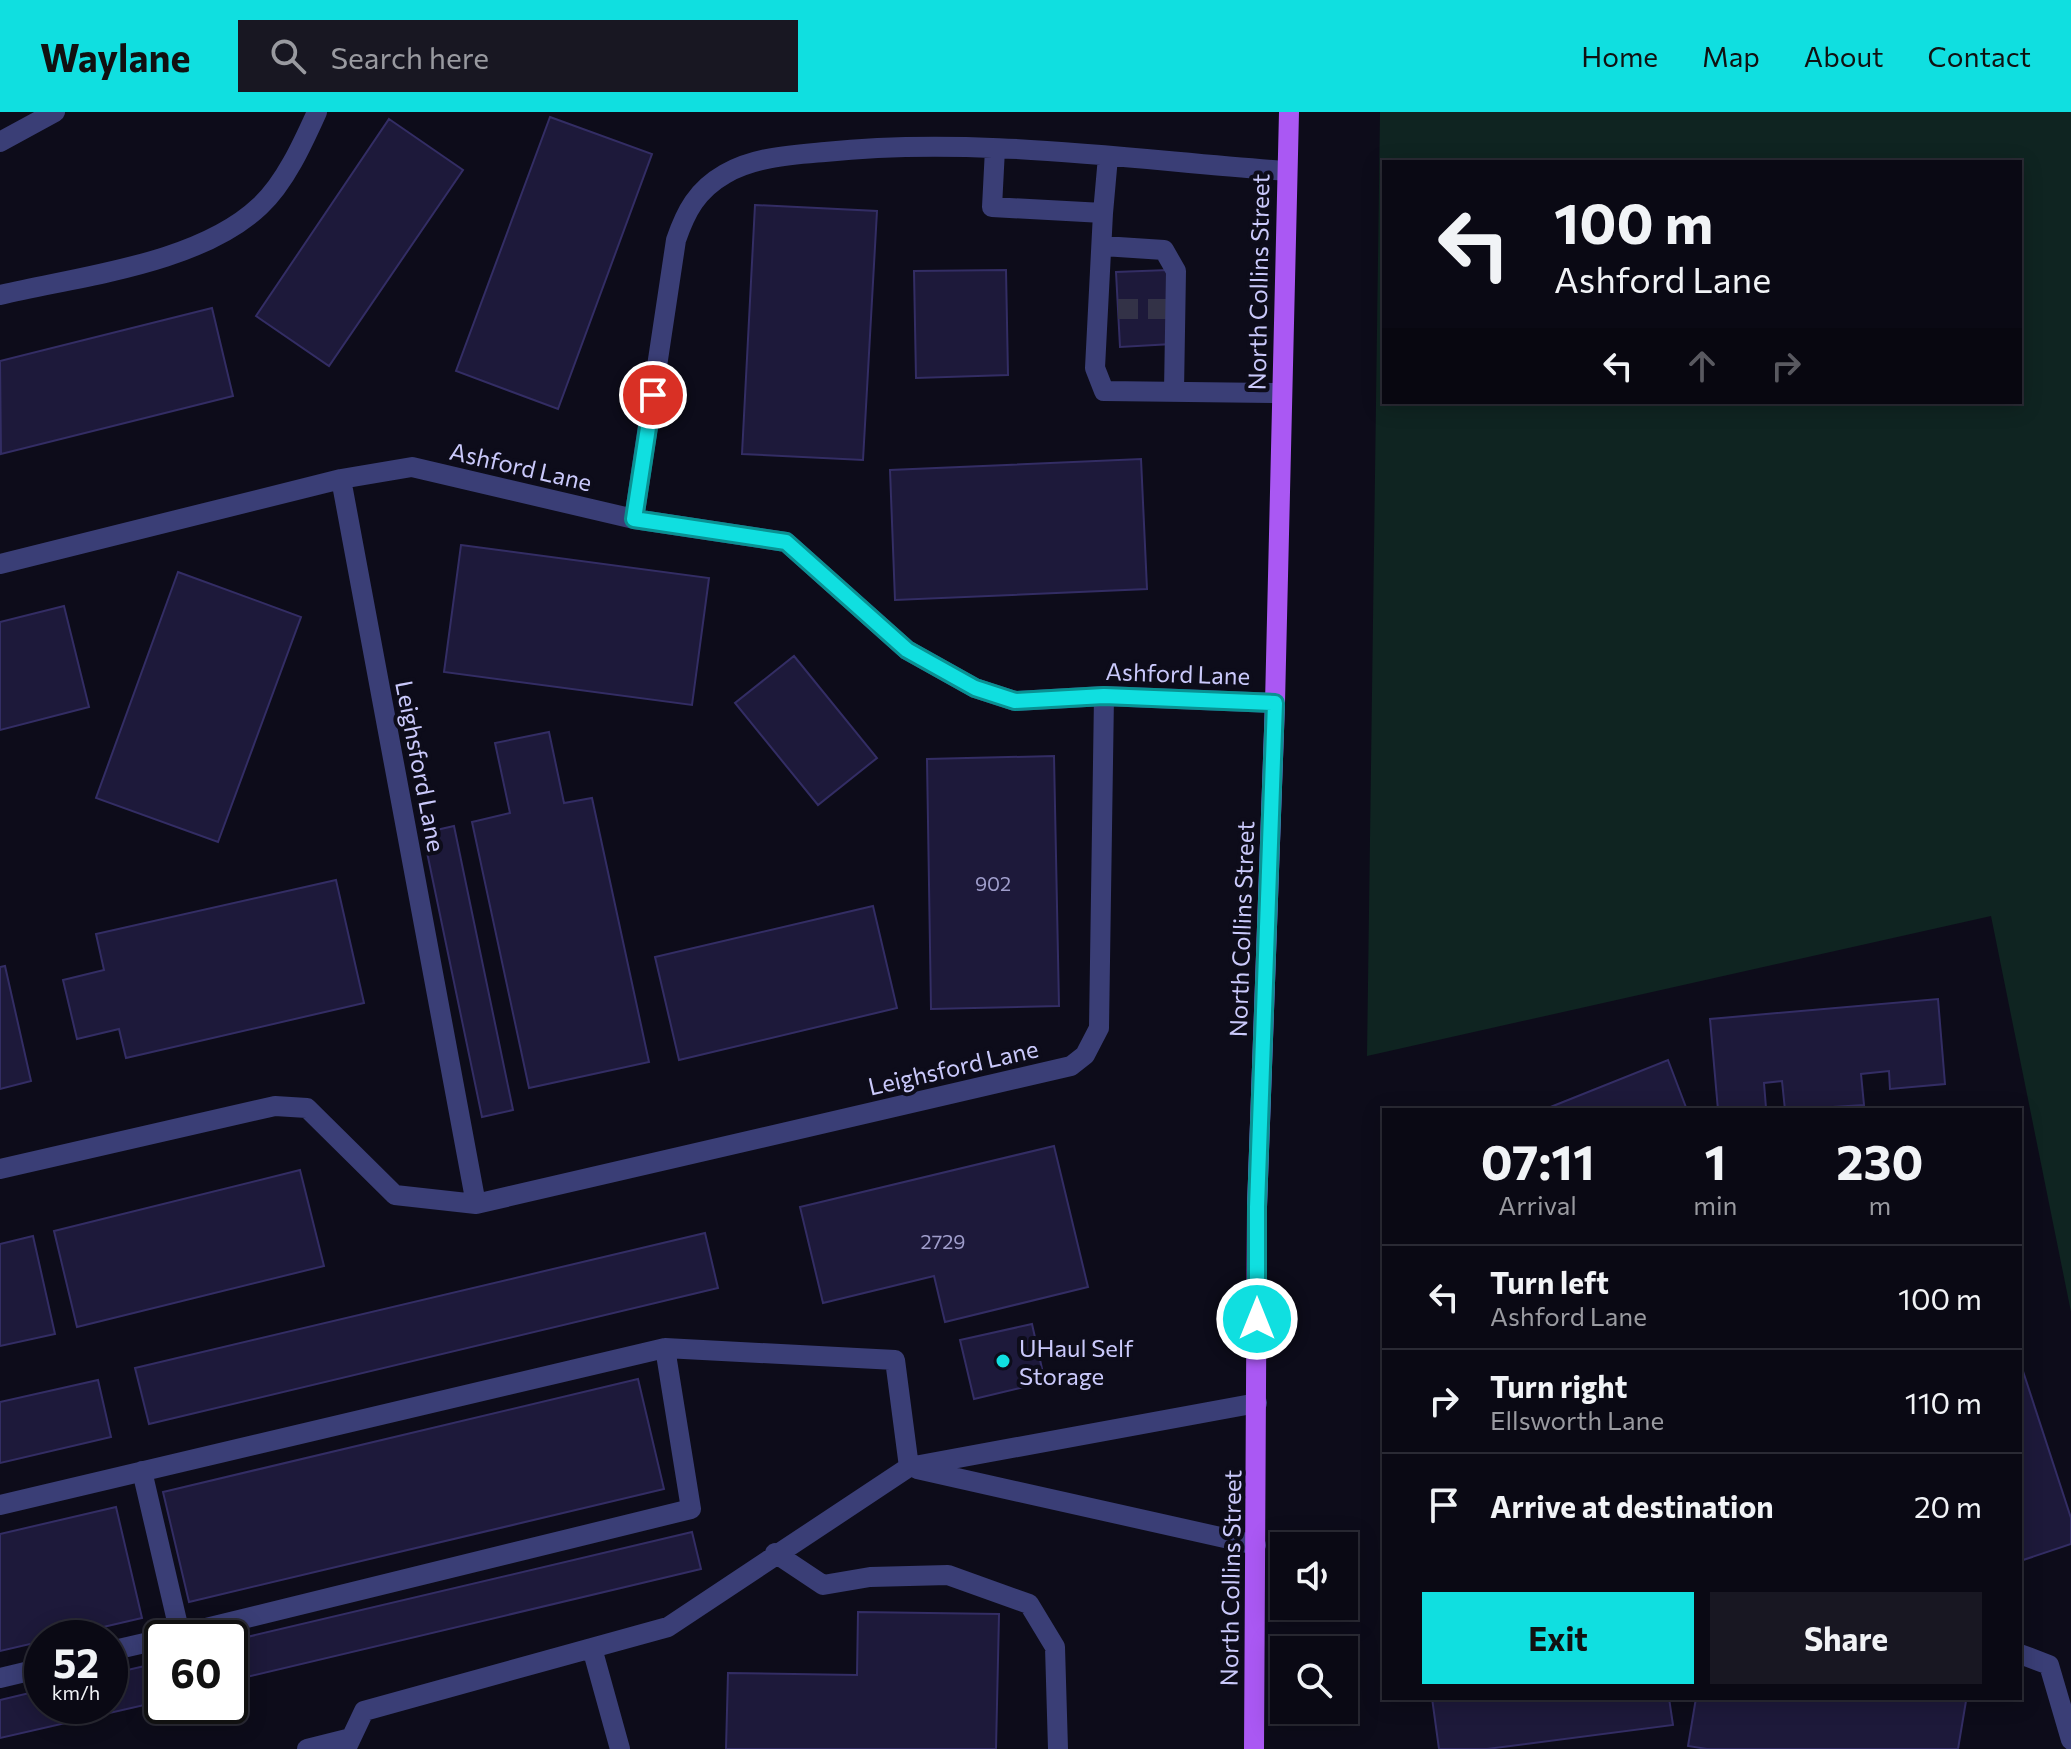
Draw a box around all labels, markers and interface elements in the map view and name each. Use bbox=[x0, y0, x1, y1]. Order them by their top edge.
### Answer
search box bbox=[238, 20, 798, 92]
text: Waylane bbox=[40, 33, 190, 80]
icon: search bbox=[266, 34, 310, 78]
text: Search here bbox=[330, 38, 489, 75]
text: Home bbox=[1581, 39, 1658, 73]
text: Map bbox=[1702, 39, 1760, 73]
text: About bbox=[1804, 39, 1884, 73]
text: Contact bbox=[1928, 39, 2031, 73]
street label: North Collins Street bbox=[1242, 173, 1274, 390]
text: 100 m bbox=[1554, 187, 1713, 256]
icon: left bbox=[1422, 192, 1526, 296]
text: Ashford Lane bbox=[1554, 256, 1771, 300]
icon: left bbox=[1596, 344, 1640, 388]
icon: ahead bbox=[1680, 344, 1724, 388]
icon: right bbox=[1764, 344, 1808, 388]
pin bbox=[619, 361, 687, 429]
icon: arrive bbox=[631, 373, 675, 417]
street label: Ashford Lane bbox=[447, 436, 595, 496]
street label: Ashford Lane bbox=[1105, 656, 1251, 690]
street label: Leighsford Lane bbox=[390, 678, 452, 854]
street label: North Collins Street bbox=[1223, 820, 1259, 1038]
house number: 902 bbox=[975, 871, 1011, 895]
street label: Leighsford Lane bbox=[865, 1033, 1041, 1101]
text: 07:11 bbox=[1481, 1131, 1595, 1190]
text: 1 bbox=[1705, 1131, 1726, 1190]
text: 230 bbox=[1836, 1131, 1923, 1190]
text: Arrival bbox=[1498, 1189, 1577, 1220]
text: min bbox=[1693, 1189, 1738, 1220]
text: m bbox=[1868, 1189, 1891, 1220]
house number: 2729 bbox=[921, 1229, 965, 1253]
text: Turn left bbox=[1490, 1263, 1609, 1300]
icon: left bbox=[1422, 1275, 1466, 1319]
position arrow bbox=[1215, 1277, 1299, 1361]
text: 100 m bbox=[1898, 1279, 1982, 1316]
text: Ashford Lane bbox=[1490, 1300, 1647, 1331]
place label: UHaul Self Storage bbox=[1019, 1333, 1134, 1390]
marker: UHaul Self Storage bbox=[994, 1352, 1012, 1370]
text: Turn right bbox=[1490, 1367, 1627, 1404]
icon: right bbox=[1422, 1379, 1466, 1423]
text: 110 m bbox=[1905, 1383, 1982, 1420]
text: Ellsworth Lane bbox=[1490, 1404, 1664, 1435]
street label: North Collins Street bbox=[1214, 1469, 1246, 1686]
icon: arrive bbox=[1422, 1483, 1466, 1527]
text: Arrive at destination bbox=[1490, 1487, 1774, 1524]
text: 20 m bbox=[1914, 1487, 1982, 1524]
map controls bbox=[1270, 1532, 1358, 1724]
button: sound bbox=[1270, 1532, 1358, 1620]
button: Exit bbox=[1422, 1592, 1694, 1684]
button: Share bbox=[1710, 1592, 1982, 1684]
speed limit sign: 60 bbox=[144, 1620, 248, 1724]
button: search bbox=[1270, 1636, 1358, 1724]
text: 52 bbox=[53, 1637, 99, 1686]
text: km/h bbox=[52, 1680, 100, 1704]

